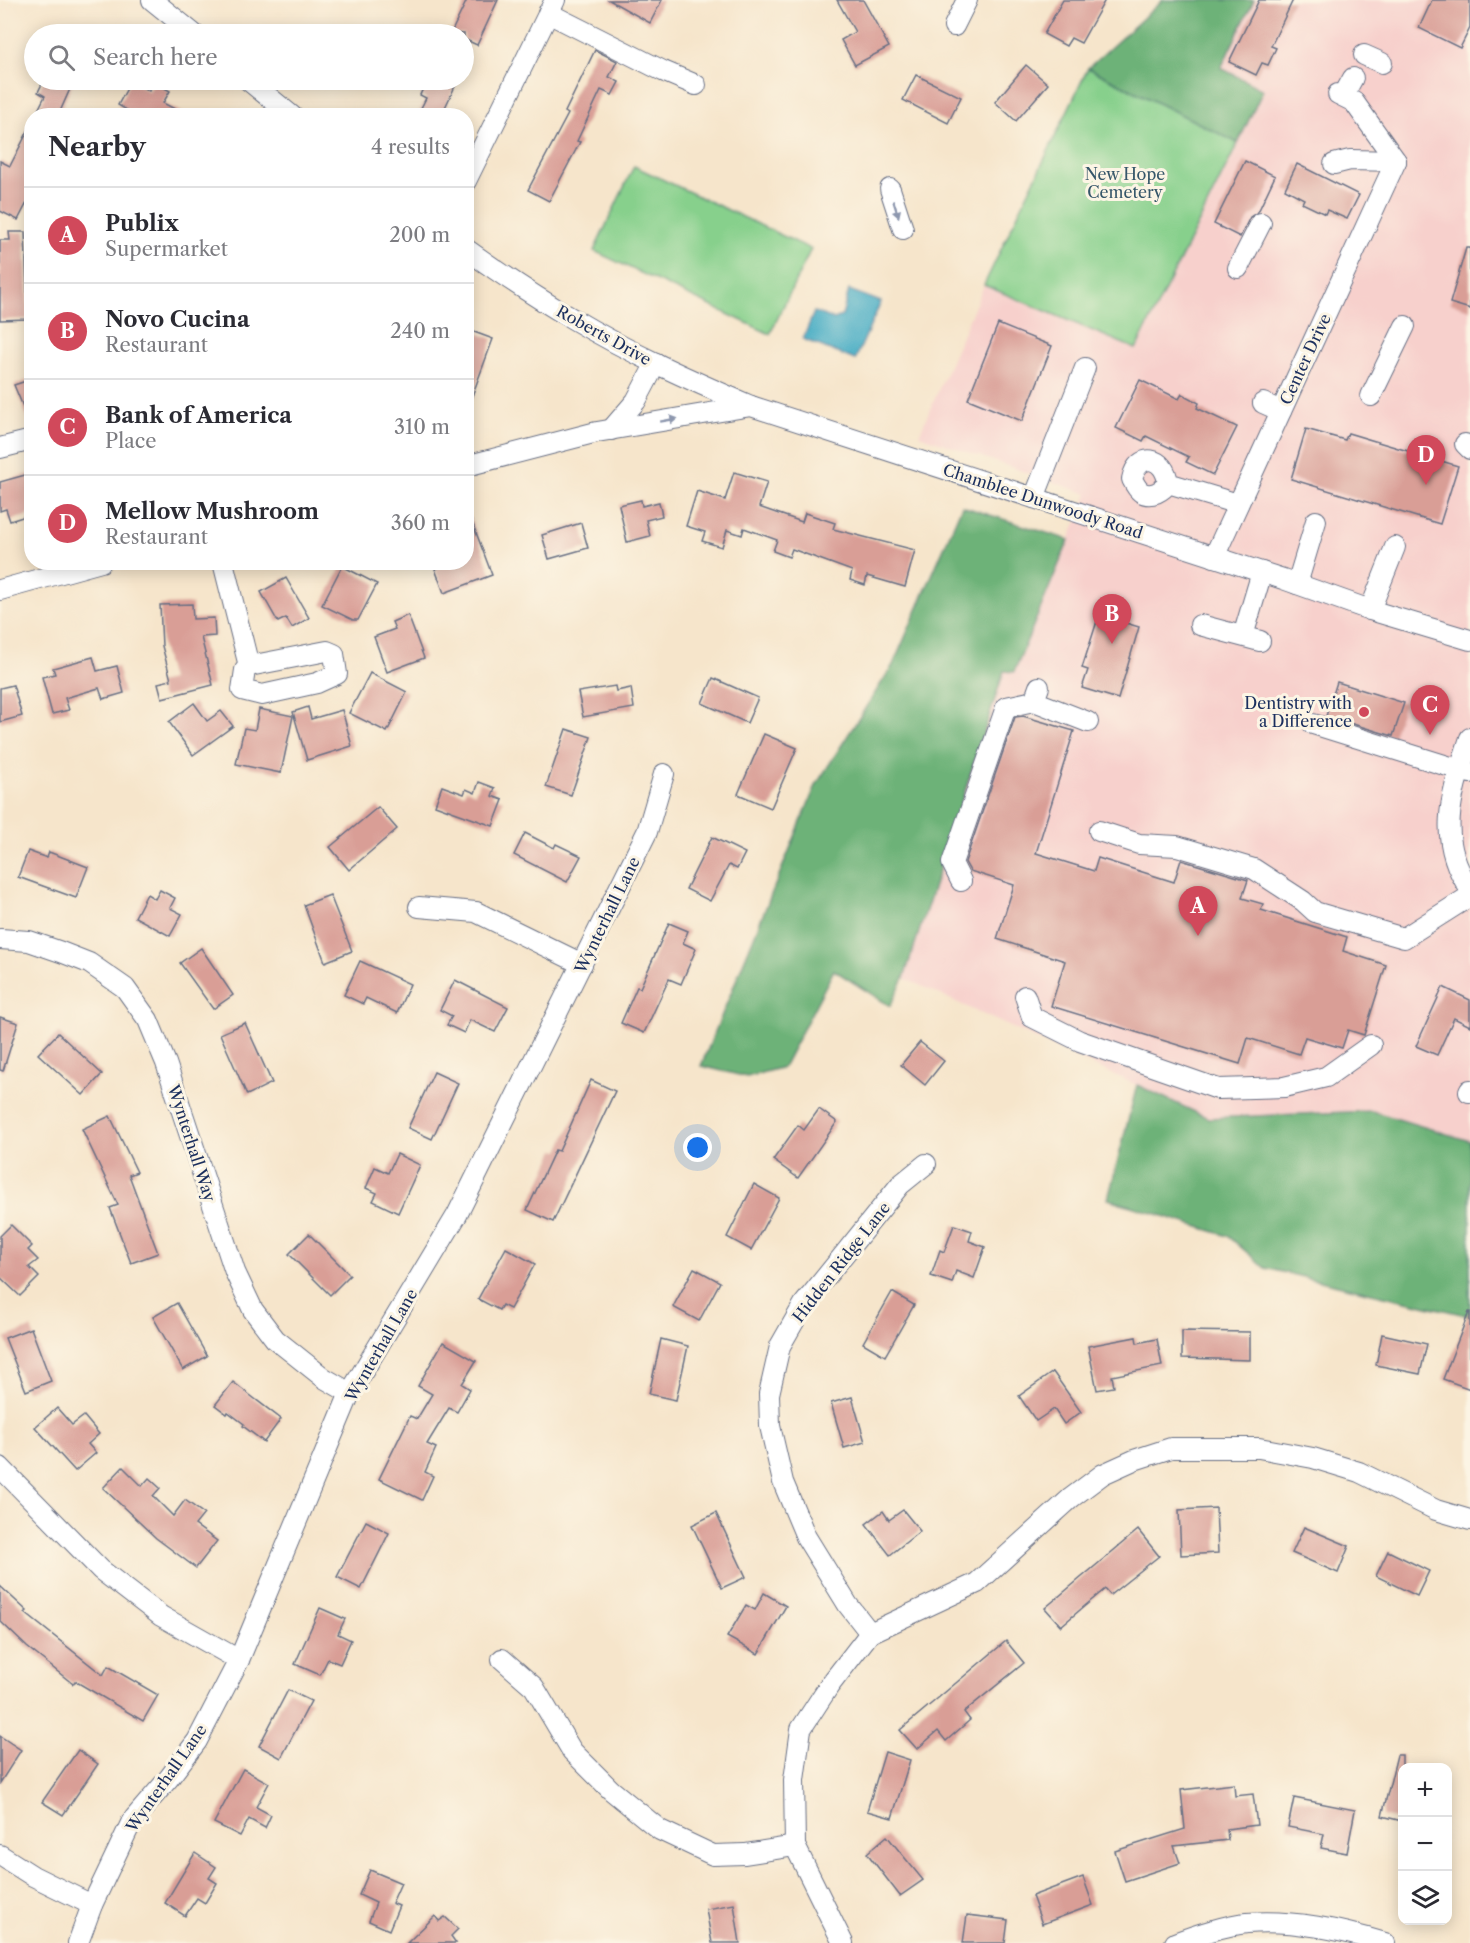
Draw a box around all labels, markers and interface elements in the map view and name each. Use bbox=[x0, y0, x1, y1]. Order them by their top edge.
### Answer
search box bbox=[24, 24, 474, 90]
icon: search bbox=[45, 41, 78, 74]
text: Search here bbox=[93, 44, 218, 71]
text: Nearby bbox=[48, 131, 146, 163]
text: 4 results bbox=[371, 135, 450, 159]
park label: New Hope Cemetery bbox=[1085, 164, 1165, 202]
one-way arrow bbox=[892, 200, 901, 218]
text: Publix bbox=[105, 210, 179, 237]
text: A bbox=[60, 223, 75, 247]
text: 200 m bbox=[389, 223, 450, 247]
text: Supermarket bbox=[105, 237, 228, 261]
street label: Roberts Drive bbox=[553, 301, 655, 369]
text: Novo Cucina bbox=[105, 306, 250, 333]
street label: Center Drive bbox=[1275, 310, 1335, 408]
text: B bbox=[60, 319, 75, 343]
text: 240 m bbox=[390, 319, 450, 343]
text: Restaurant bbox=[105, 333, 208, 357]
text: Bank of America bbox=[105, 402, 292, 429]
text: C bbox=[59, 415, 76, 439]
text: 310 m bbox=[394, 415, 450, 439]
one-way arrow bbox=[660, 415, 679, 424]
text: Place bbox=[105, 429, 156, 453]
pin: D bbox=[1406, 436, 1446, 485]
street label: Chamblee Dunwoody Road bbox=[941, 459, 1146, 543]
text: Mellow Mushroom bbox=[105, 498, 319, 525]
text: D bbox=[59, 511, 76, 535]
text: 360 m bbox=[391, 511, 450, 535]
text: Restaurant bbox=[105, 525, 208, 549]
pin: B bbox=[1092, 594, 1132, 644]
pin: C bbox=[1410, 686, 1450, 735]
place label: Dentistry with a Difference bbox=[1244, 693, 1352, 731]
marker: Dentistry with a Difference bbox=[1357, 705, 1371, 719]
street label: Wynterhall Lane bbox=[570, 853, 644, 977]
pin: A bbox=[1178, 886, 1218, 936]
street label: Wynterhall Way bbox=[163, 1081, 221, 1205]
your location bbox=[683, 1133, 712, 1162]
street label: Hidden Ridge Lane bbox=[788, 1198, 894, 1326]
street label: Wynterhall Lane bbox=[340, 1285, 421, 1406]
street label: Wynterhall Lane bbox=[121, 1720, 211, 1837]
map controls bbox=[1398, 1763, 1452, 1925]
button: + bbox=[1398, 1763, 1452, 1817]
button: − bbox=[1398, 1817, 1452, 1871]
button: layers bbox=[1398, 1871, 1452, 1925]

